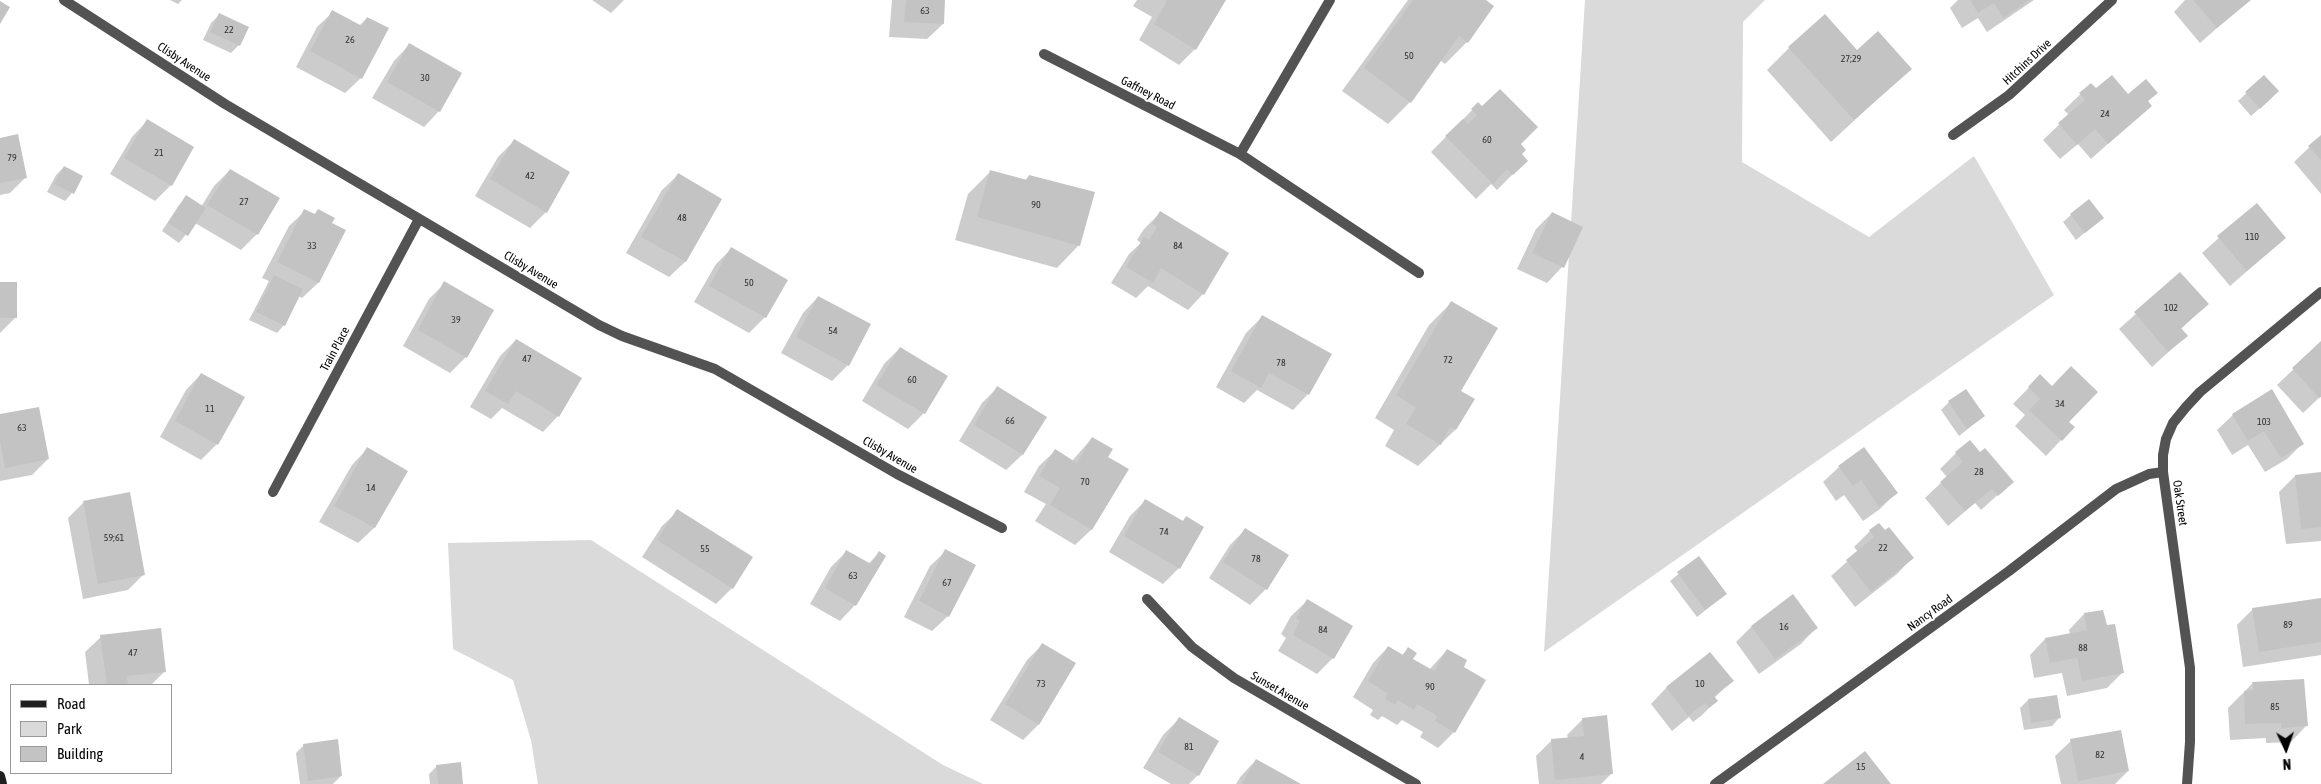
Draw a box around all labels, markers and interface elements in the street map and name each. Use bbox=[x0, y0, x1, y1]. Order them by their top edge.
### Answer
house number: 63 bbox=[920, 5, 930, 17]
house number: 22 bbox=[224, 24, 234, 36]
house number: 26 bbox=[345, 34, 355, 46]
street label: Hitchins Drive bbox=[2000, 36, 2054, 88]
street label: Clisby Avenue bbox=[155, 39, 213, 85]
house number: 50 bbox=[1404, 50, 1414, 62]
house number: 27;29 bbox=[1841, 53, 1861, 65]
house number: 30 bbox=[420, 72, 430, 84]
street label: Gaffney Road bbox=[1118, 73, 1178, 113]
house number: 24 bbox=[2100, 108, 2110, 120]
house number: 60 bbox=[1482, 134, 1492, 146]
house number: 21 bbox=[154, 147, 164, 159]
house number: 79 bbox=[7, 152, 17, 164]
house number: 42 bbox=[525, 170, 535, 182]
house number: 27 bbox=[239, 196, 249, 208]
house number: 90 bbox=[1031, 199, 1041, 211]
house number: 48 bbox=[677, 212, 687, 224]
house number: 110 bbox=[2245, 231, 2259, 243]
house number: 33 bbox=[307, 240, 317, 252]
house number: 84 bbox=[1173, 240, 1183, 252]
street label: Clisby Avenue bbox=[501, 248, 561, 292]
house number: 50 bbox=[744, 277, 754, 289]
house number: 102 bbox=[2164, 302, 2178, 314]
house number: 39 bbox=[451, 314, 461, 326]
street label: Train Place bbox=[317, 324, 353, 374]
house number: 54 bbox=[828, 325, 838, 337]
house number: 47 bbox=[522, 353, 532, 365]
house number: 72 bbox=[1443, 354, 1453, 366]
house number: 78 bbox=[1276, 357, 1286, 369]
house number: 60 bbox=[907, 374, 917, 386]
house number: 34 bbox=[2055, 398, 2065, 410]
house number: 11 bbox=[205, 403, 215, 415]
house number: 66 bbox=[1005, 415, 1015, 427]
house number: 103 bbox=[2257, 416, 2271, 428]
house number: 63 bbox=[17, 422, 27, 434]
street label: Clisby Avenue bbox=[860, 434, 920, 476]
house number: 28 bbox=[1974, 466, 1984, 478]
house number: 70 bbox=[1080, 476, 1090, 488]
street label: Oak Street bbox=[2170, 479, 2190, 527]
house number: 14 bbox=[366, 482, 376, 494]
house number: 74 bbox=[1159, 526, 1169, 538]
house number: 59;61 bbox=[104, 532, 124, 544]
house number: 22 bbox=[1878, 542, 1888, 554]
house number: 55 bbox=[700, 543, 710, 555]
house number: 78 bbox=[1251, 553, 1261, 565]
house number: 63 bbox=[848, 570, 858, 582]
house number: 67 bbox=[942, 577, 952, 589]
street label: Nancy Road bbox=[1905, 592, 1955, 634]
house number: 89 bbox=[2283, 619, 2293, 631]
house number: 16 bbox=[1779, 621, 1789, 633]
house number: 84 bbox=[1318, 624, 1328, 636]
house number: 88 bbox=[2078, 642, 2088, 654]
house number: 47 bbox=[128, 647, 138, 659]
street label: Sunset Avenue bbox=[1248, 669, 1312, 713]
house number: 73 bbox=[1036, 678, 1046, 690]
house number: 10 bbox=[1695, 678, 1705, 690]
house number: 90 bbox=[1425, 681, 1435, 693]
legend bbox=[10, 684, 172, 774]
text: Road bbox=[57, 695, 86, 712]
house number: 85 bbox=[2270, 701, 2280, 713]
text: Park bbox=[57, 720, 82, 737]
north arrow bbox=[2261, 724, 2311, 774]
house number: 81 bbox=[1184, 741, 1194, 753]
text: Building bbox=[57, 745, 103, 762]
house number: 82 bbox=[2095, 749, 2105, 761]
house number: 4 bbox=[1580, 751, 1584, 763]
text: N bbox=[2282, 756, 2291, 772]
house number: 15 bbox=[1856, 761, 1866, 773]

